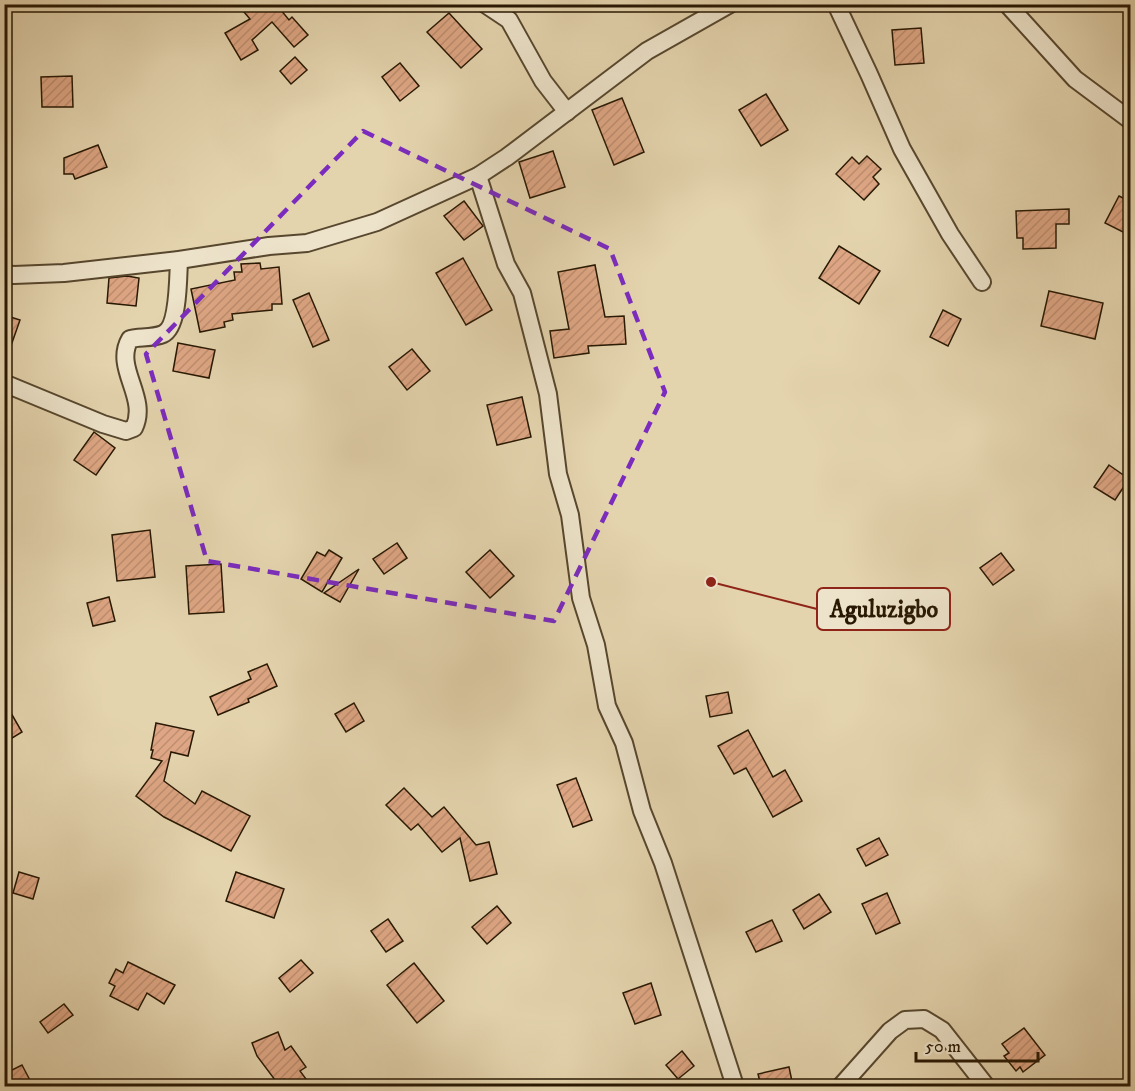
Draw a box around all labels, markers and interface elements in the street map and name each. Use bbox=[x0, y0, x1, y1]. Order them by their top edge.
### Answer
callout: Aguluzigbo bbox=[817, 588, 950, 630]
text: Aguluzigbo bbox=[829, 595, 939, 625]
scale bar bbox=[916, 1025, 1038, 1063]
text: 50 m bbox=[925, 1036, 961, 1058]

